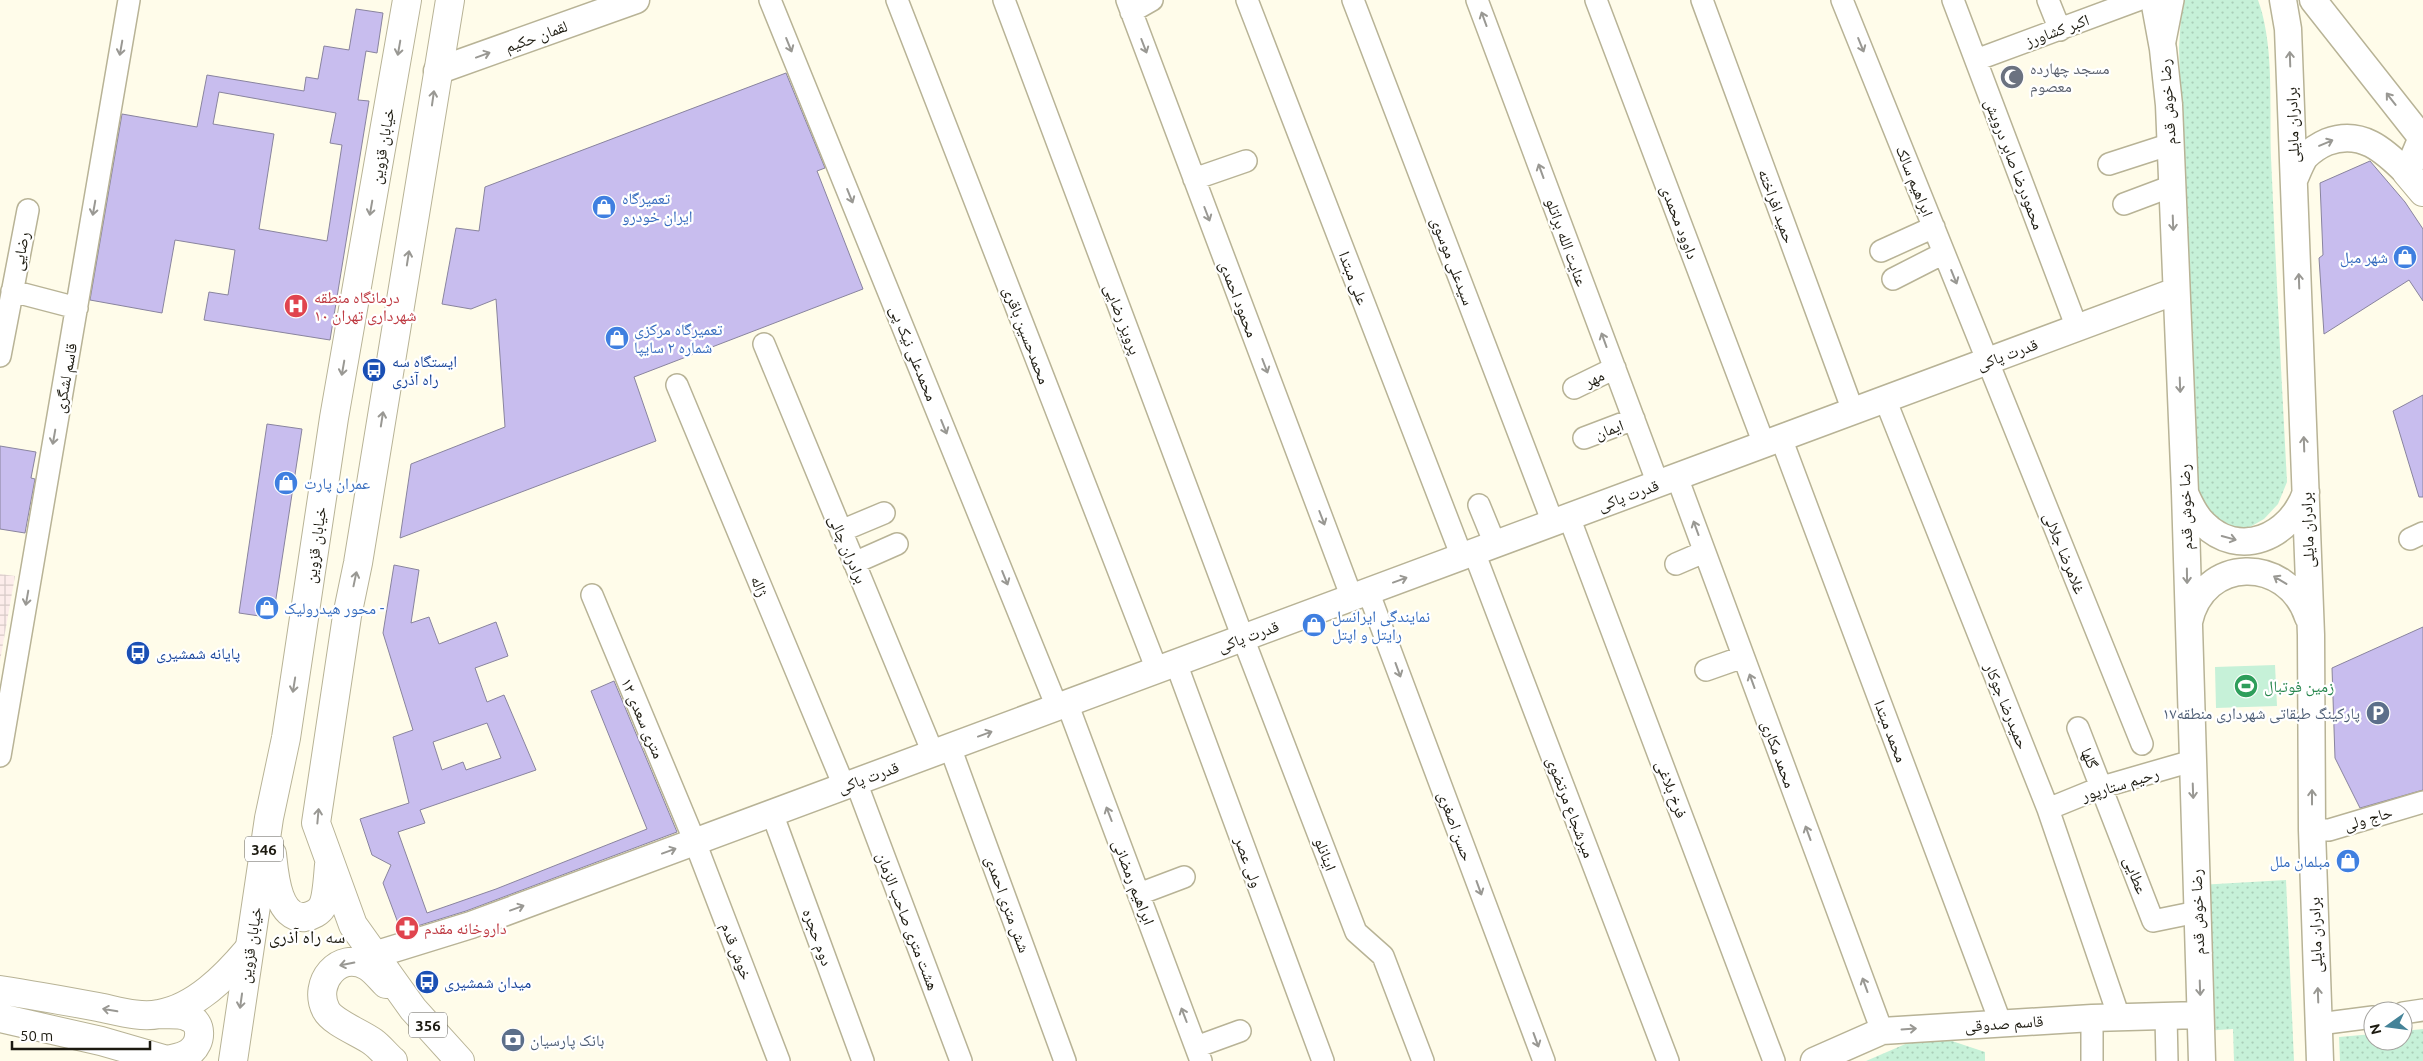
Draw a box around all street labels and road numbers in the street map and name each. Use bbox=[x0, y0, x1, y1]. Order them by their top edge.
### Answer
street label: اکبر کشاورز bbox=[2022, 10, 2092, 51]
street label: لقمان حکیم bbox=[502, 16, 570, 57]
street label: رضا خوش قدم bbox=[2155, 58, 2181, 146]
street label: برادران مایلی bbox=[2282, 87, 2304, 163]
street label: محمودرضا صابر درویش bbox=[1980, 96, 2048, 233]
street label: خیابان قزوین bbox=[366, 107, 400, 186]
street label: ابراهیم سالک bbox=[1891, 143, 1937, 220]
street label: حمید افراخته bbox=[1754, 166, 1799, 246]
street label: داوود محمدی bbox=[1656, 182, 1702, 262]
street label: عنایت الله براتلو bbox=[1542, 195, 1591, 289]
street label: سیدعلی موسوی bbox=[1426, 214, 1478, 308]
street label: رضایی bbox=[7, 230, 35, 272]
street label: علی مبتدا bbox=[1334, 249, 1372, 308]
street label: محمود احمدی bbox=[1214, 258, 1262, 340]
street label: پرویز رضایی bbox=[1099, 281, 1145, 358]
street label: محمدحسین باقری bbox=[998, 284, 1054, 387]
street label: محمدعلی نیک پی bbox=[885, 303, 941, 404]
street label: قدرت پاکی bbox=[1974, 335, 2041, 375]
street label: قاسم لشگری bbox=[50, 341, 82, 415]
street label: مهر bbox=[1580, 366, 1607, 392]
street label: ایمان bbox=[1592, 416, 1627, 444]
street label: رضا خوش قدم bbox=[2175, 464, 2197, 550]
street label: قدرت پاکی bbox=[1595, 476, 1662, 516]
street label: برادران مایلی bbox=[2297, 492, 2319, 568]
street label: خیابان قزوین bbox=[301, 506, 331, 585]
street label: غلامرضا جلالی bbox=[2039, 510, 2089, 597]
street label: برادران چالی bbox=[824, 512, 871, 587]
street label: ژاله bbox=[747, 573, 772, 599]
street label: قدرت پاکی bbox=[1215, 617, 1282, 657]
street label: حمیدرضا جوکار bbox=[1980, 659, 2032, 752]
street label: ۱۲ متری سعدی bbox=[616, 675, 668, 762]
street label: محمد مبتدا bbox=[1870, 697, 1911, 765]
street label: محمد مکاری bbox=[1757, 718, 1800, 791]
street label: گلها bbox=[2077, 745, 2102, 772]
street label: میرشجاع مرتضوی bbox=[1542, 754, 1599, 861]
street label: قدرت پاکی bbox=[835, 758, 902, 798]
street label: فرخ بلاغی bbox=[1651, 758, 1691, 821]
street label: رحیم ستارپور bbox=[2078, 764, 2161, 806]
street label: حسن اصغری bbox=[1433, 789, 1477, 864]
street label: حاج ولی bbox=[2342, 802, 2395, 835]
street label: ولی عصر bbox=[1229, 833, 1266, 890]
street label: اینانلو bbox=[1311, 835, 1340, 873]
road number: 346 bbox=[245, 836, 283, 862]
street label: ابراهیم رمضانی bbox=[1108, 837, 1159, 928]
street label: هشت متری صاحب الزمان bbox=[871, 849, 943, 993]
street label: شش متری احمدی bbox=[980, 853, 1034, 956]
street label: عطایی bbox=[2119, 854, 2151, 897]
street label: رضا خوش قدم bbox=[2187, 869, 2209, 955]
street label: برادران مایلی bbox=[2305, 897, 2327, 973]
street label: خیابان قزوین bbox=[235, 906, 267, 985]
street label: دوم حجره bbox=[797, 906, 837, 969]
street label: خوش قدم bbox=[716, 920, 756, 983]
street label: قاسم صدوقی bbox=[1964, 1011, 2044, 1037]
road number: 356 bbox=[409, 1012, 447, 1038]

